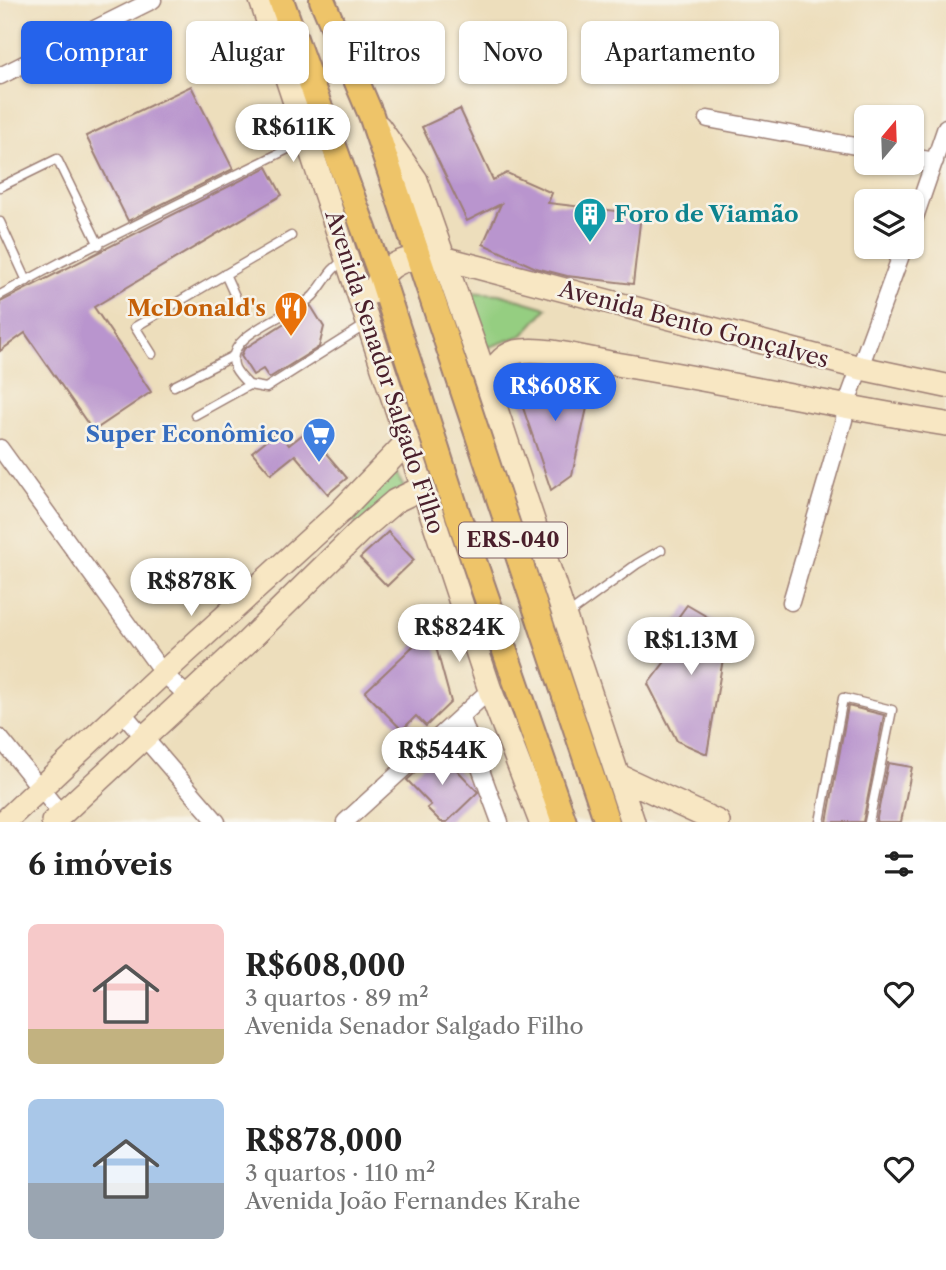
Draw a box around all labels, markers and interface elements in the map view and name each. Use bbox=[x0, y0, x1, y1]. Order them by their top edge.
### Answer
chip: Comprar bbox=[21, 21, 172, 84]
chip: Alugar bbox=[186, 21, 309, 84]
chip: Filtros bbox=[323, 21, 445, 84]
chip: Novo bbox=[459, 21, 567, 84]
chip: Apartamento bbox=[581, 21, 779, 84]
pin: R$611K bbox=[236, 104, 350, 164]
north arrow bbox=[854, 105, 924, 175]
map controls bbox=[854, 105, 924, 259]
text: R$611K bbox=[251, 113, 335, 141]
button: layers bbox=[854, 189, 924, 259]
building icon: Foro de Viamão bbox=[571, 195, 609, 244]
place label: Foro de Viamão bbox=[614, 200, 799, 228]
street label: Avenida Senador Salgado Filho bbox=[319, 206, 451, 537]
street label: Avenida Bento Gonçalves bbox=[555, 274, 832, 374]
restaurant icon: McDonald's bbox=[272, 289, 310, 338]
place label: McDonald's bbox=[127, 294, 266, 322]
pin: R$608K bbox=[498, 364, 612, 423]
text: R$608K bbox=[509, 372, 601, 400]
supermarket icon: Super Econômico bbox=[300, 415, 338, 464]
place label: Super Econômico bbox=[85, 420, 294, 448]
road number: ERS-040 bbox=[459, 522, 567, 558]
pin: R$878K bbox=[134, 558, 248, 618]
text: R$878K bbox=[146, 567, 236, 595]
pin: R$824K bbox=[402, 604, 516, 664]
text: R$824K bbox=[414, 613, 504, 641]
pin: R$1.13M bbox=[626, 618, 756, 677]
text: R$1.13M bbox=[643, 626, 739, 654]
pin: R$544K bbox=[385, 728, 499, 787]
text: R$544K bbox=[398, 736, 486, 764]
icon: filters bbox=[880, 845, 918, 883]
text: 6 imóveis bbox=[28, 846, 173, 883]
text: R$608,000 bbox=[245, 947, 406, 984]
icon: home bbox=[84, 952, 168, 1036]
icon: heart bbox=[880, 975, 918, 1013]
text: 3 quartos · 89 m² bbox=[245, 984, 429, 1012]
text: Avenida Senador Salgado Filho bbox=[245, 1012, 584, 1040]
text: R$878,000 bbox=[245, 1122, 403, 1159]
icon: home bbox=[84, 1127, 168, 1211]
icon: heart bbox=[880, 1150, 918, 1188]
text: 3 quartos · 110 m² bbox=[245, 1159, 436, 1187]
text: Avenida João Fernandes Krahe bbox=[245, 1187, 580, 1215]

